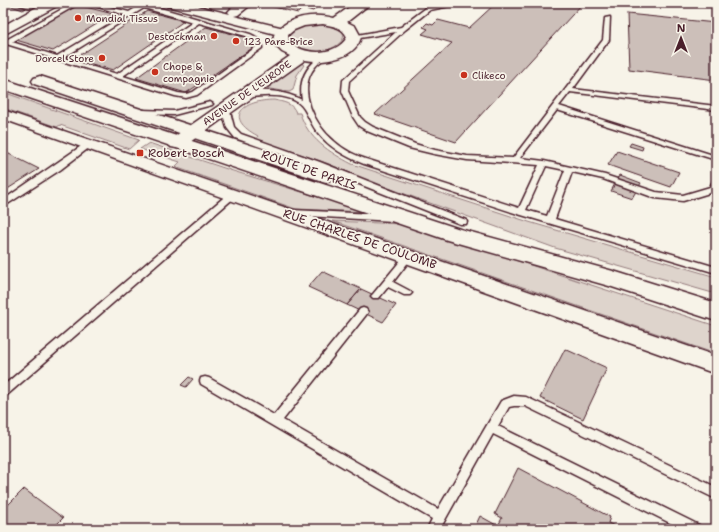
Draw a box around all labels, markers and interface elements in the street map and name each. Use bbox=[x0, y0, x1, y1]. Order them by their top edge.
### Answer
place label: Mondial Tissus bbox=[86, 12, 158, 25]
marker: Mondial Tissus bbox=[73, 13, 83, 23]
north arrow bbox=[661, 18, 701, 58]
text: N bbox=[677, 21, 686, 36]
place label: Destockman bbox=[148, 30, 206, 43]
marker: Destockman bbox=[209, 31, 219, 41]
place label: 123 Pare-Brice bbox=[244, 35, 313, 48]
marker: 123 Pare-Brice bbox=[231, 36, 241, 46]
place label: Dorcel Store bbox=[35, 52, 94, 65]
marker: Dorcel Store bbox=[97, 53, 107, 63]
street label: AVENUE DE L'EUROPE bbox=[200, 57, 294, 129]
place label: Chope & compagnie bbox=[163, 60, 215, 85]
marker: Chope & compagnie bbox=[150, 67, 160, 77]
place label: Clikeco bbox=[472, 69, 506, 82]
marker: Clikeco bbox=[459, 70, 469, 80]
place label: Robert Bosch bbox=[148, 145, 225, 161]
street label: ROUTE DE PARIS bbox=[259, 146, 359, 194]
marker: Robert Bosch bbox=[135, 148, 145, 158]
street label: RUE CHARLES DE COULOMB bbox=[281, 205, 439, 273]

